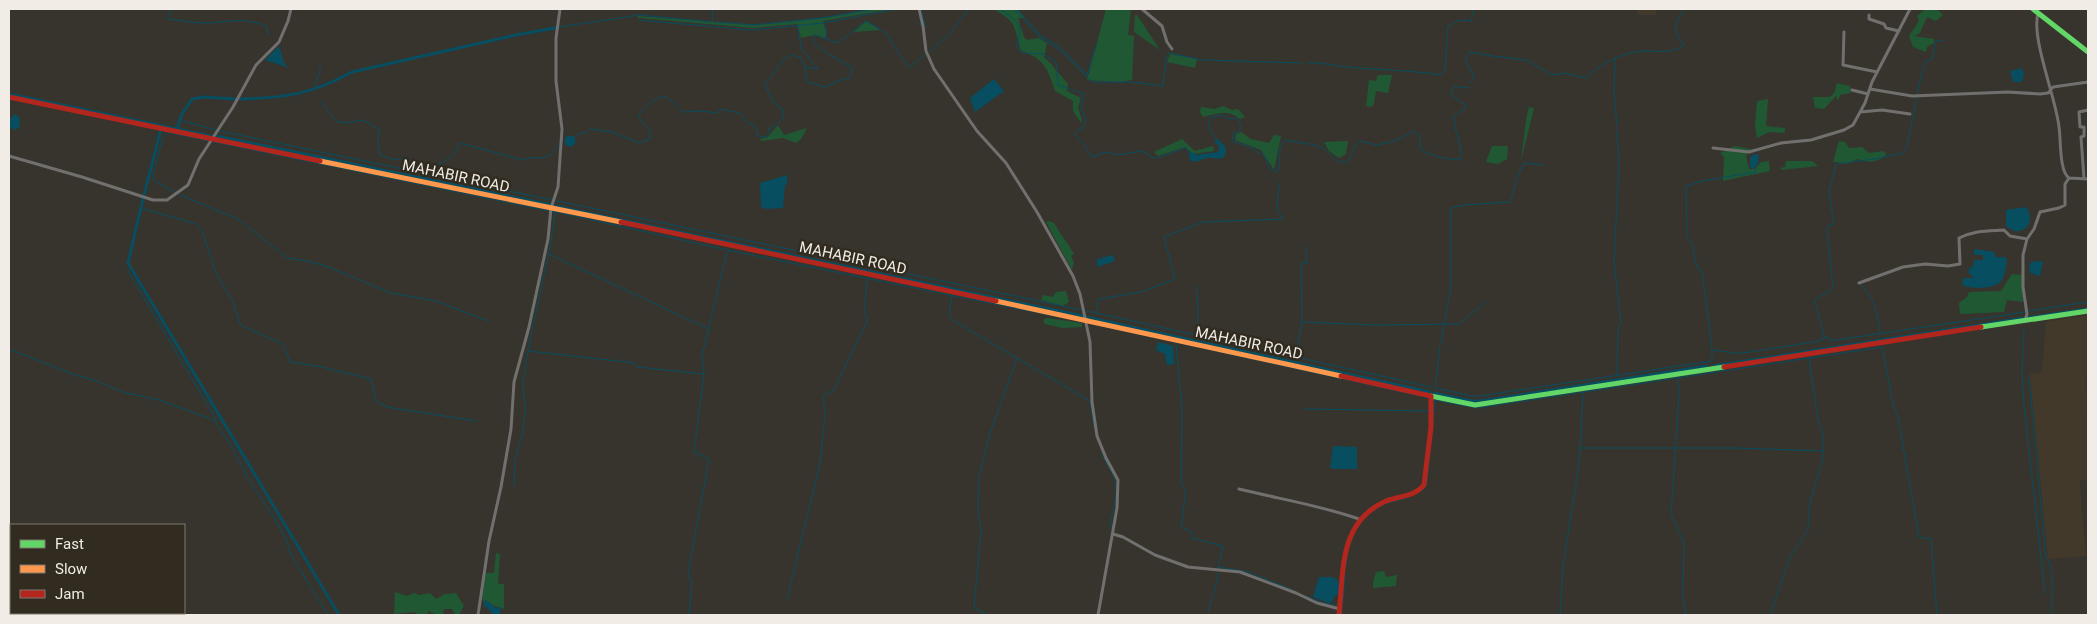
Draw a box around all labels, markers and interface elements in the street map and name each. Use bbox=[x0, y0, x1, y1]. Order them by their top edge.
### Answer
street label: MAHABIR ROAD bbox=[401, 156, 511, 196]
street label: MAHABIR ROAD bbox=[798, 238, 908, 278]
street label: MAHABIR ROAD bbox=[1194, 323, 1304, 363]
legend bbox=[10, 524, 185, 614]
text: Fast bbox=[55, 535, 84, 553]
text: Slow bbox=[55, 560, 87, 578]
text: Jam bbox=[55, 585, 85, 603]

